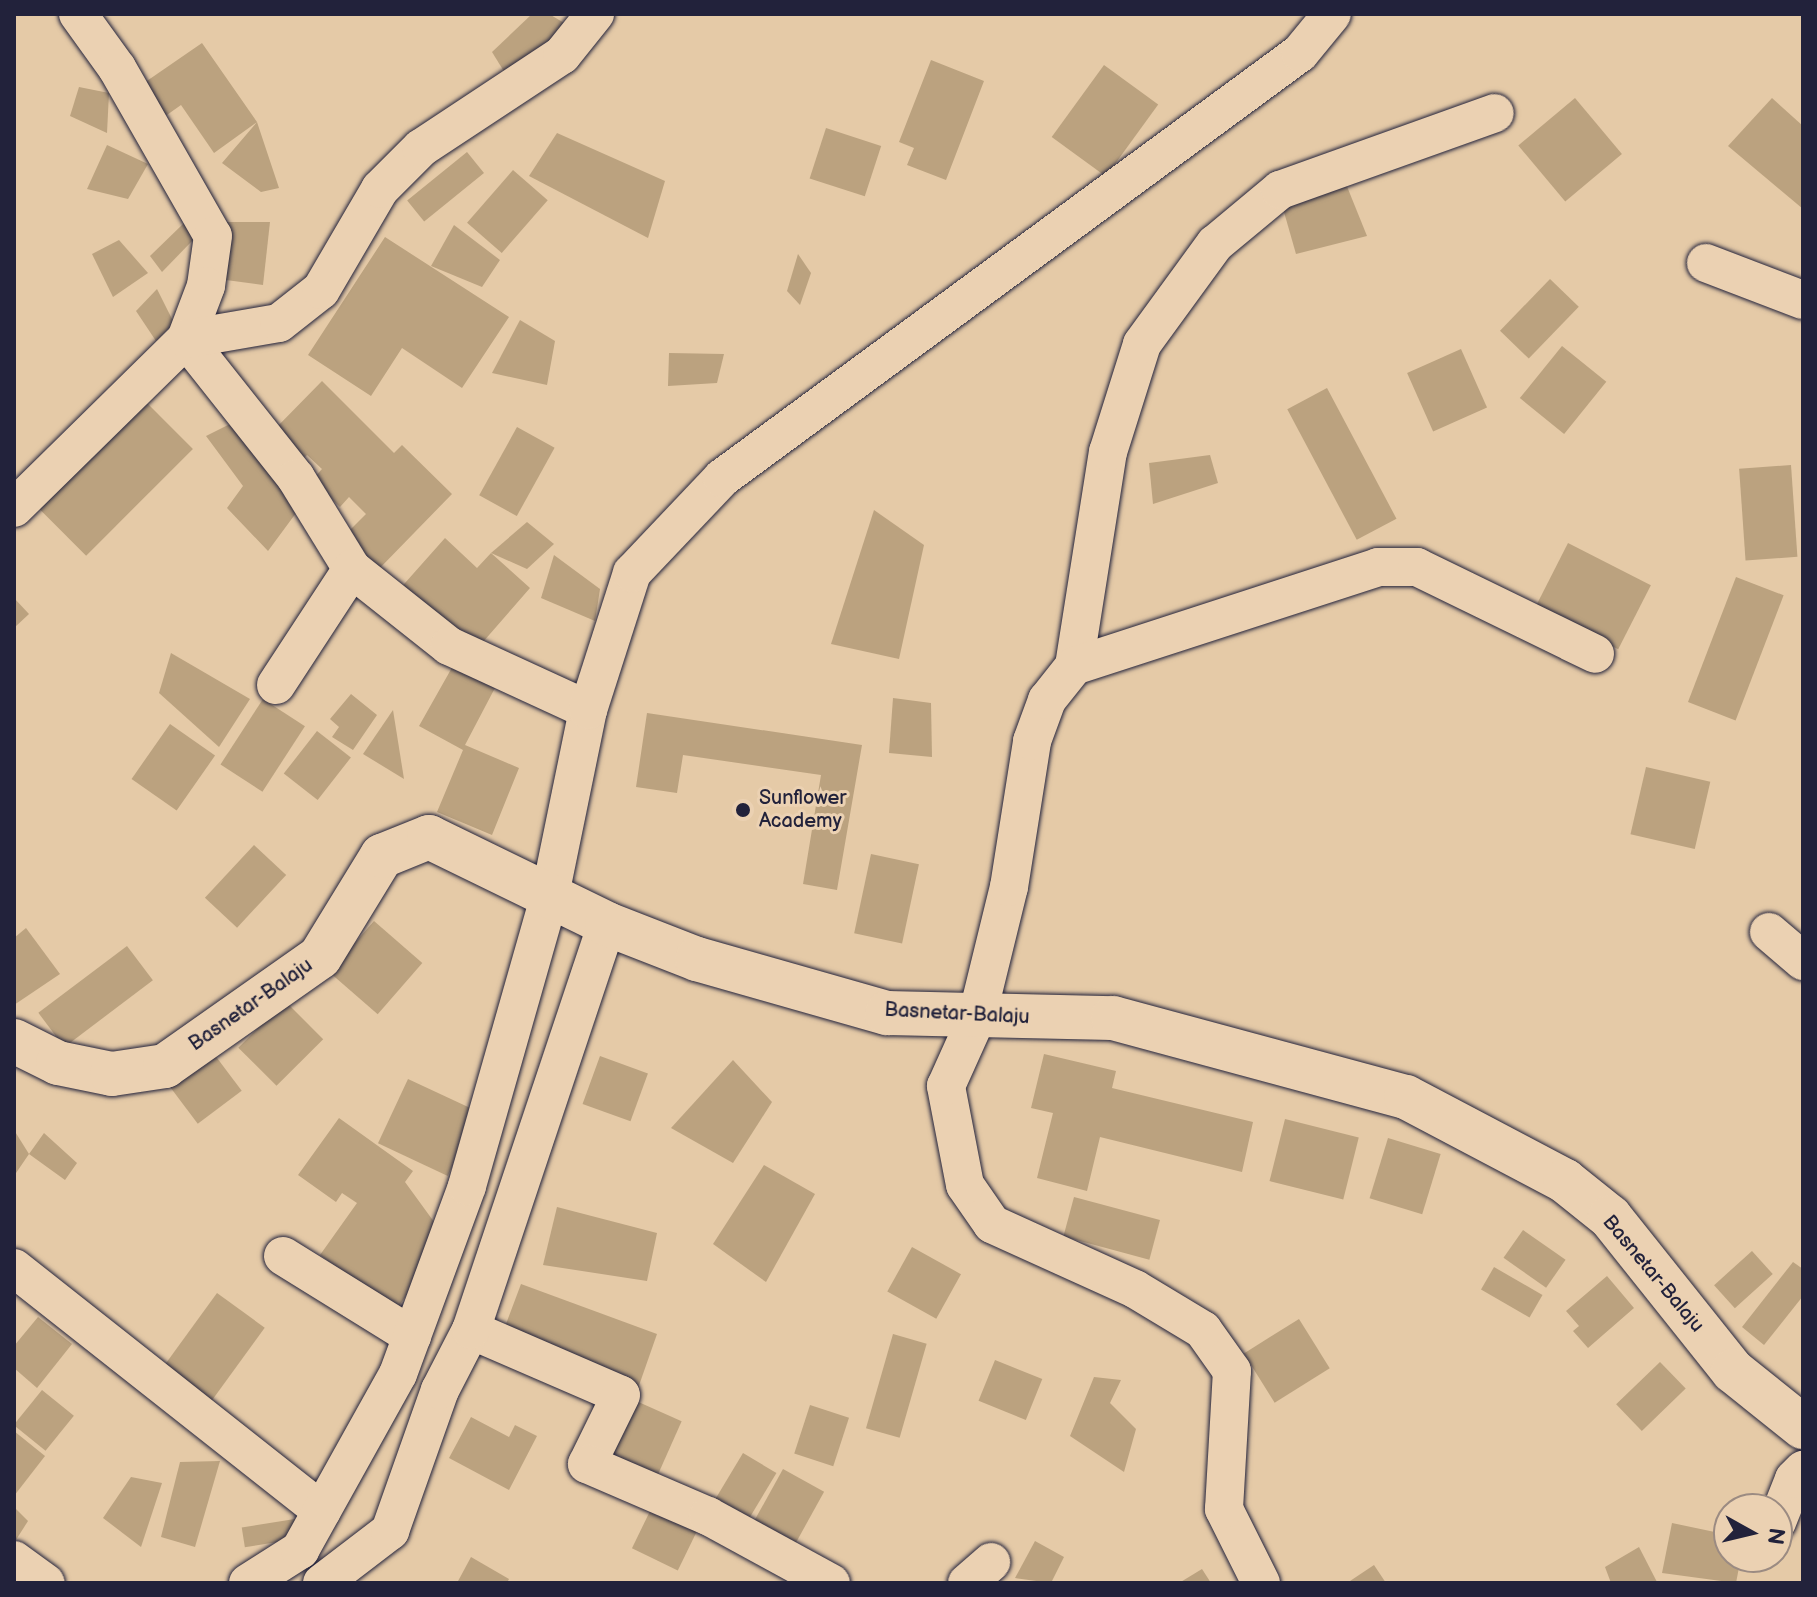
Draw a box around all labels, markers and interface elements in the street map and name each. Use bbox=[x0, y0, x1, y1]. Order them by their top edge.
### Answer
place label: Sunflower Academy bbox=[759, 786, 847, 833]
marker: Sunflower Academy bbox=[734, 801, 752, 819]
street label: Basnetar-Balaju bbox=[185, 953, 317, 1057]
street label: Basnetar-Balaju bbox=[884, 998, 1030, 1030]
street label: Basnetar-Balaju bbox=[1597, 1211, 1709, 1337]
north arrow bbox=[1713, 1493, 1793, 1573]
text: N bbox=[1761, 1526, 1790, 1546]

